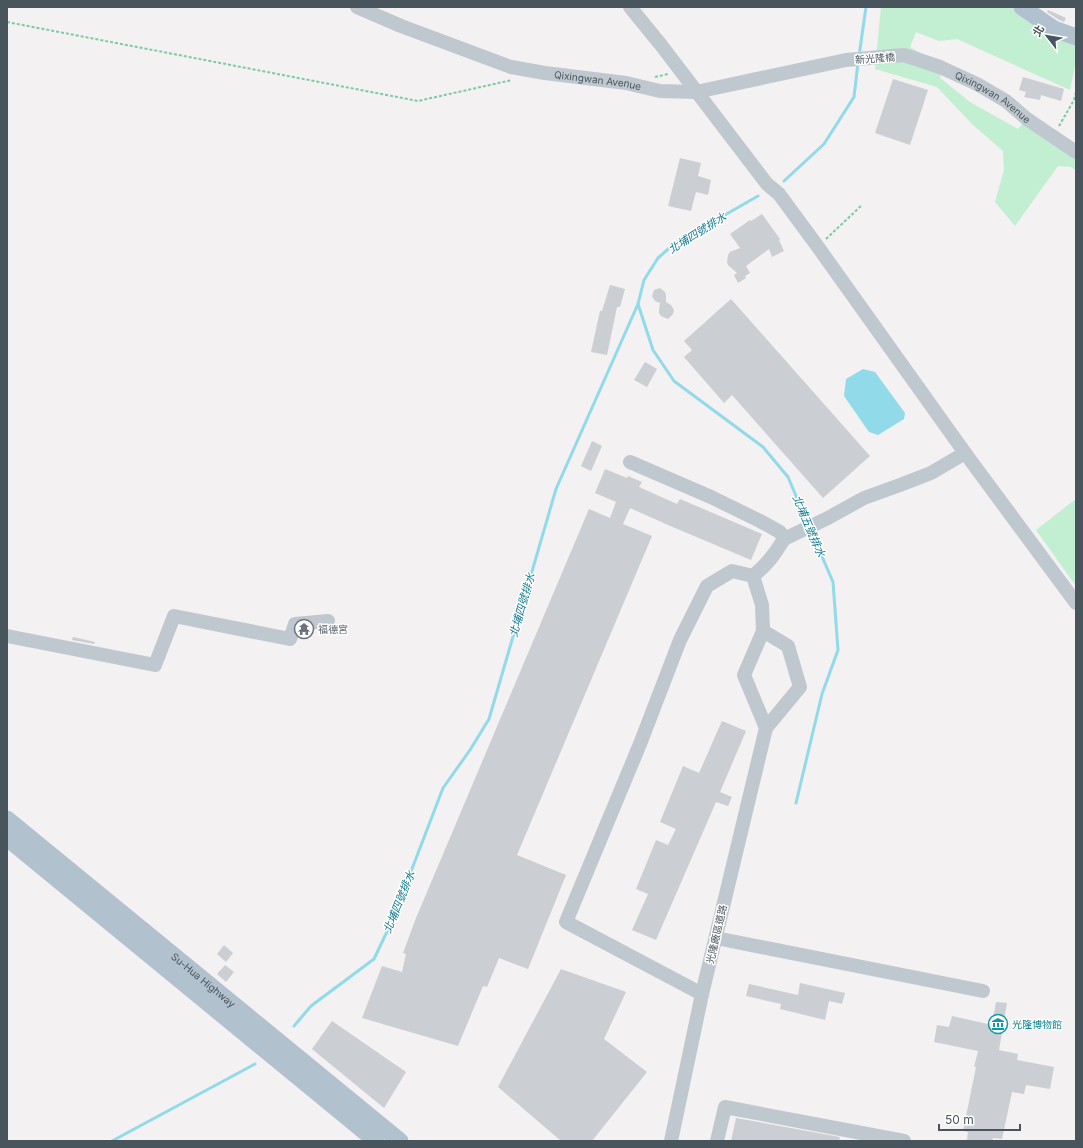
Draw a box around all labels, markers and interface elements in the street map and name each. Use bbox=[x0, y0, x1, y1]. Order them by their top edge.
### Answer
north arrow bbox=[1027, 16, 1067, 56]
text: 北 bbox=[1030, 23, 1047, 39]
street label: 新光隆橋 bbox=[855, 51, 895, 65]
street label: Qixingwan Avenue bbox=[553, 68, 643, 92]
street label: Qixingwan Avenue bbox=[953, 69, 1033, 126]
water label: 北埔四號排水 bbox=[665, 209, 730, 256]
water label: 北埔五號排水 bbox=[790, 493, 829, 560]
water label: 北埔四號排水 bbox=[506, 570, 538, 639]
temple icon: 福德宮 bbox=[293, 618, 315, 640]
place label: 福德宮 bbox=[318, 623, 348, 635]
water label: 北埔四號排水 bbox=[380, 868, 418, 935]
street label: 光隆廠區道路 bbox=[703, 903, 729, 965]
street label: Su-Hua Highway bbox=[169, 950, 238, 1010]
museum icon: 光隆博物館 bbox=[987, 1013, 1009, 1035]
place label: 光隆博物館 bbox=[1012, 1018, 1062, 1030]
scale bar bbox=[939, 1106, 1020, 1132]
text: 50 m bbox=[945, 1112, 974, 1127]

